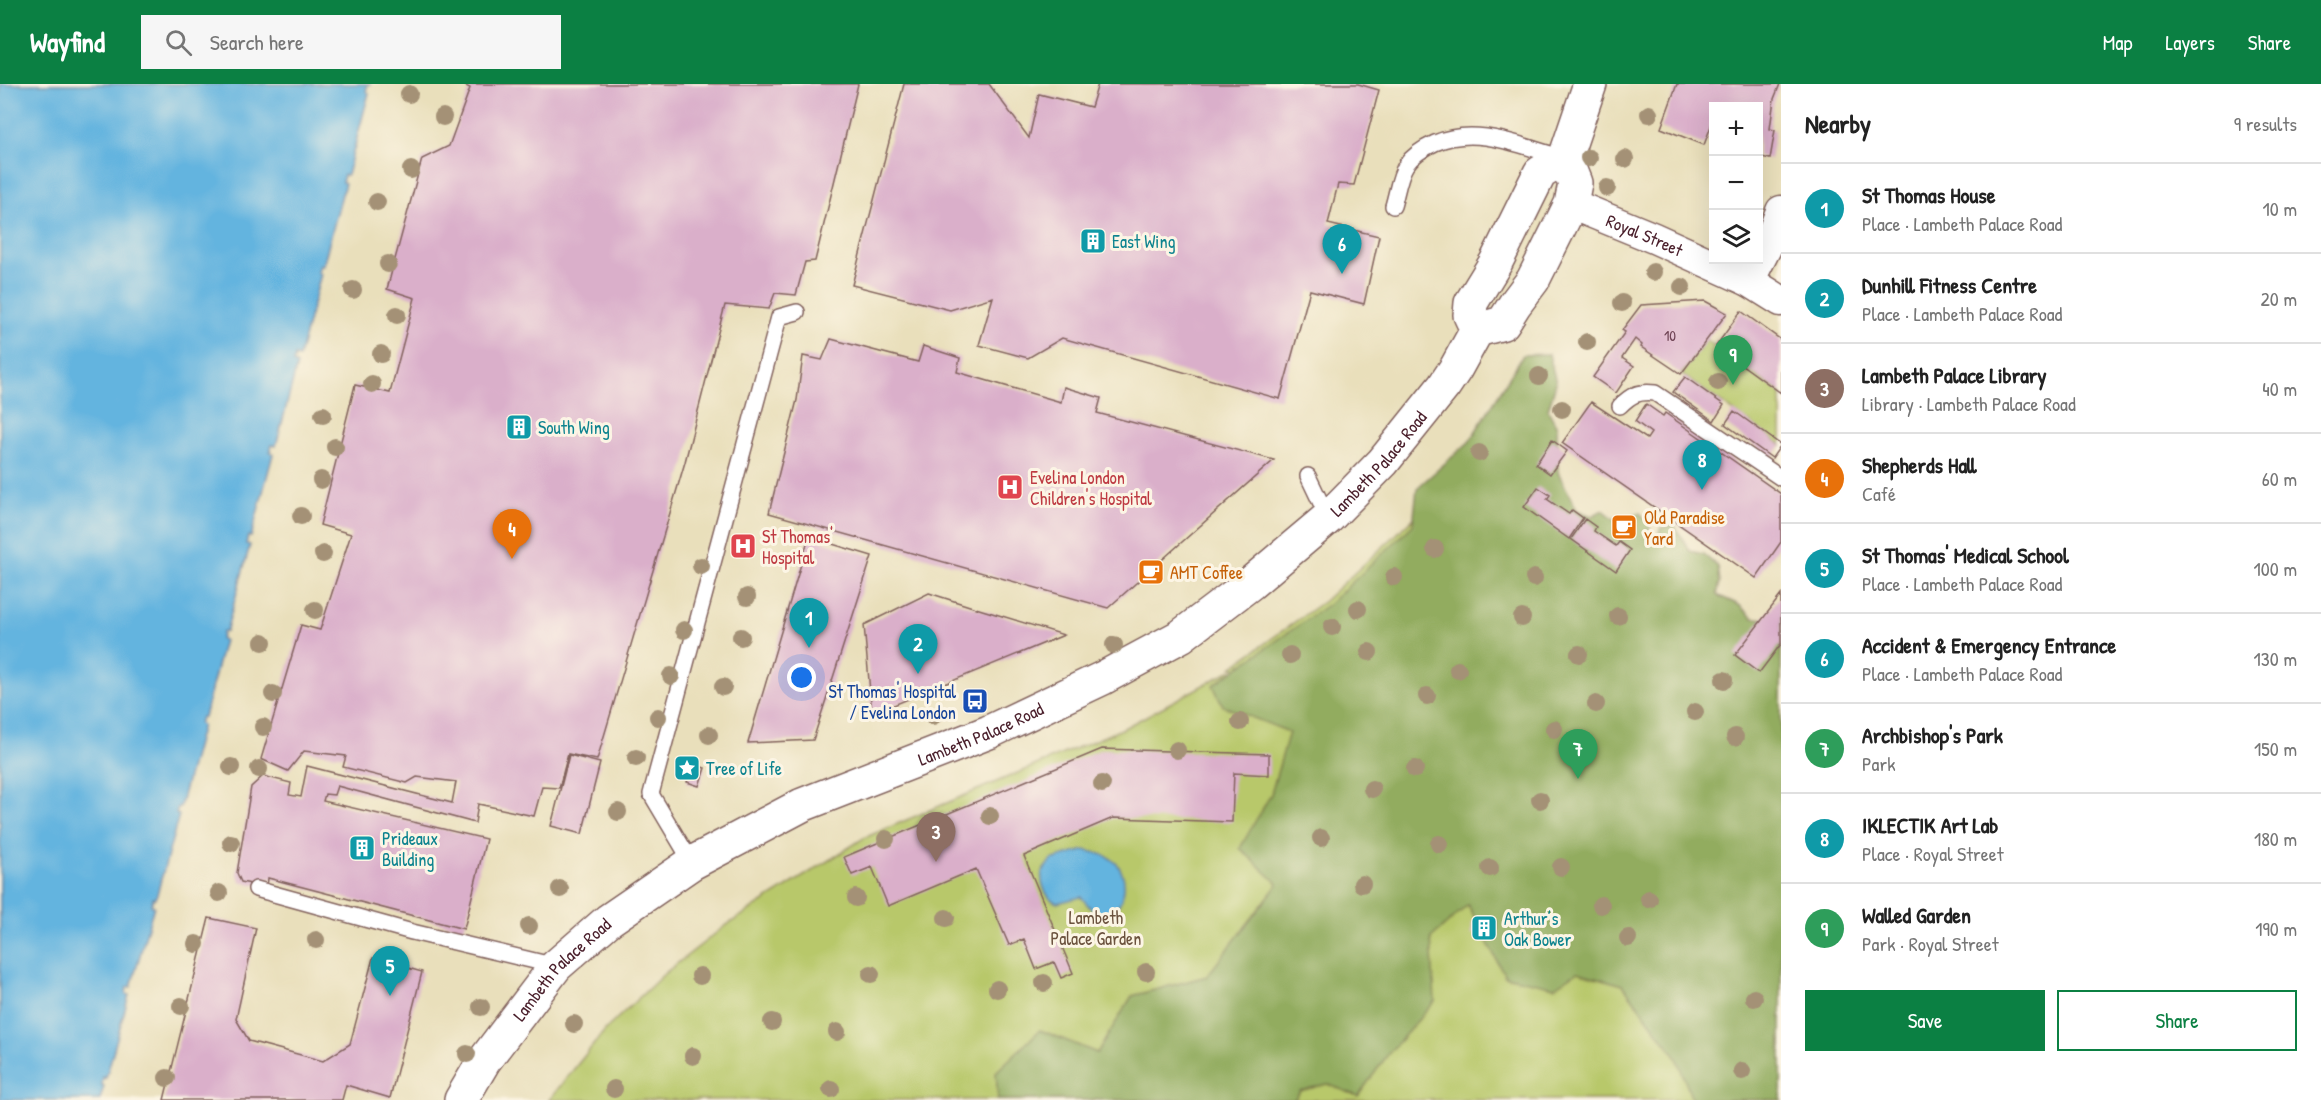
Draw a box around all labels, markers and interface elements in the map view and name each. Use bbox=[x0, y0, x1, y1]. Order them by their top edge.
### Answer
search box bbox=[141, 15, 561, 69]
text: Wayfind bbox=[30, 23, 105, 61]
icon: search bbox=[162, 26, 195, 59]
text: Search here bbox=[210, 27, 304, 57]
text: Map bbox=[2103, 28, 2132, 57]
text: Layers bbox=[2165, 28, 2215, 57]
text: Share bbox=[2248, 28, 2291, 57]
map controls bbox=[1709, 102, 1763, 264]
button: + bbox=[1709, 102, 1763, 156]
text: Nearby bbox=[1805, 106, 1871, 141]
text: 9 results bbox=[2234, 110, 2297, 137]
button: − bbox=[1709, 156, 1763, 210]
text: St Thomas House bbox=[1862, 180, 1995, 210]
text: 1 bbox=[1821, 195, 1828, 222]
text: 10 m bbox=[2263, 195, 2297, 222]
street label: Royal Street bbox=[1603, 207, 1688, 262]
button: layers bbox=[1709, 210, 1763, 264]
text: Place · Lambeth Palace Road bbox=[1862, 210, 2062, 237]
pin: 6 bbox=[1322, 224, 1362, 274]
building icon: East Wing bbox=[1078, 226, 1108, 256]
place label: East Wing bbox=[1112, 229, 1176, 254]
text: Dunhill Fitness Centre bbox=[1862, 270, 2037, 300]
text: 2 bbox=[1820, 285, 1829, 312]
text: 20 m bbox=[2260, 285, 2297, 312]
text: Place · Lambeth Palace Road bbox=[1862, 300, 2062, 327]
house number: 10 bbox=[1664, 325, 1676, 346]
pin: 9 bbox=[1714, 336, 1752, 385]
text: Lambeth Palace Library bbox=[1862, 360, 2047, 390]
text: 3 bbox=[1820, 375, 1829, 402]
text: 40 m bbox=[2262, 375, 2297, 402]
text: Library · Lambeth Palace Road bbox=[1862, 390, 2076, 417]
street label: Lambeth Palace Road bbox=[1324, 405, 1432, 522]
building icon: South Wing bbox=[504, 412, 534, 442]
place label: South Wing bbox=[538, 415, 610, 440]
pin: 8 bbox=[1682, 440, 1722, 490]
text: Shepherds Hall bbox=[1862, 450, 1977, 480]
place label: Evelina London Children's Hospital bbox=[1030, 465, 1152, 511]
text: 4 bbox=[1821, 465, 1828, 492]
text: 60 m bbox=[2262, 465, 2297, 492]
hospital icon: Evelina London Children's Hospital bbox=[995, 472, 1025, 502]
text: Café bbox=[1862, 480, 1896, 507]
place label: Old Paradise Yard bbox=[1644, 505, 1725, 551]
pin: 4 bbox=[492, 510, 532, 559]
cafe icon: Old Paradise Yard bbox=[1609, 512, 1639, 542]
place label: St Thomas' Hospital bbox=[762, 524, 833, 570]
hospital icon: St Thomas' Hospital bbox=[728, 531, 758, 561]
text: St Thomas' Medical School bbox=[1862, 540, 2069, 570]
text: 5 bbox=[1820, 555, 1829, 582]
text: 100 m bbox=[2254, 555, 2297, 582]
cafe icon: AMT Coffee bbox=[1136, 557, 1166, 587]
place label: AMT Coffee bbox=[1170, 560, 1243, 585]
text: Place · Lambeth Palace Road bbox=[1862, 570, 2062, 597]
pin: 1 bbox=[790, 598, 828, 648]
pin: 2 bbox=[898, 624, 938, 674]
text: Accident & Emergency Entrance bbox=[1862, 630, 2116, 660]
text: 6 bbox=[1821, 645, 1828, 672]
text: 130 m bbox=[2254, 645, 2297, 672]
text: Place · Lambeth Palace Road bbox=[1862, 660, 2062, 687]
your location bbox=[787, 663, 816, 692]
place label: St Thomas' Hospital / Evelina London bbox=[828, 679, 956, 725]
bus stop icon: St Thomas' Hospital / Evelina London bbox=[960, 686, 990, 716]
street label: Lambeth Palace Road bbox=[914, 696, 1047, 771]
text: Archbishop's Park bbox=[1862, 720, 2003, 750]
pin: 7 bbox=[1558, 730, 1598, 779]
text: 7 bbox=[1820, 735, 1829, 762]
text: 150 m bbox=[2254, 735, 2297, 762]
text: Park bbox=[1862, 750, 1895, 777]
place icon: Tree of Life bbox=[672, 753, 702, 783]
place label: Tree of Life bbox=[706, 756, 782, 781]
text: IKLECTIK Art Lab bbox=[1862, 810, 1998, 840]
pin: 3 bbox=[916, 812, 956, 862]
text: 8 bbox=[1820, 825, 1829, 852]
text: 180 m bbox=[2254, 825, 2297, 852]
place label: Prideaux Building bbox=[382, 826, 438, 872]
building icon: Prideaux Building bbox=[347, 833, 377, 863]
text: Place · Royal Street bbox=[1862, 840, 2004, 867]
text: Walled Garden bbox=[1862, 900, 1971, 930]
park label: Lambeth Palace Garden bbox=[1051, 905, 1141, 951]
place label: Arthur’s Oak Bower bbox=[1504, 906, 1572, 952]
street label: Lambeth Palace Road bbox=[507, 912, 616, 1026]
building icon: Arthur’s Oak Bower bbox=[1469, 913, 1499, 943]
text: 9 bbox=[1821, 915, 1828, 942]
text: 190 m bbox=[2255, 915, 2297, 942]
text: Park · Royal Street bbox=[1862, 930, 1999, 957]
pin: 5 bbox=[370, 946, 410, 996]
button: Save bbox=[1805, 990, 2045, 1051]
button: Share bbox=[2057, 990, 2297, 1051]

